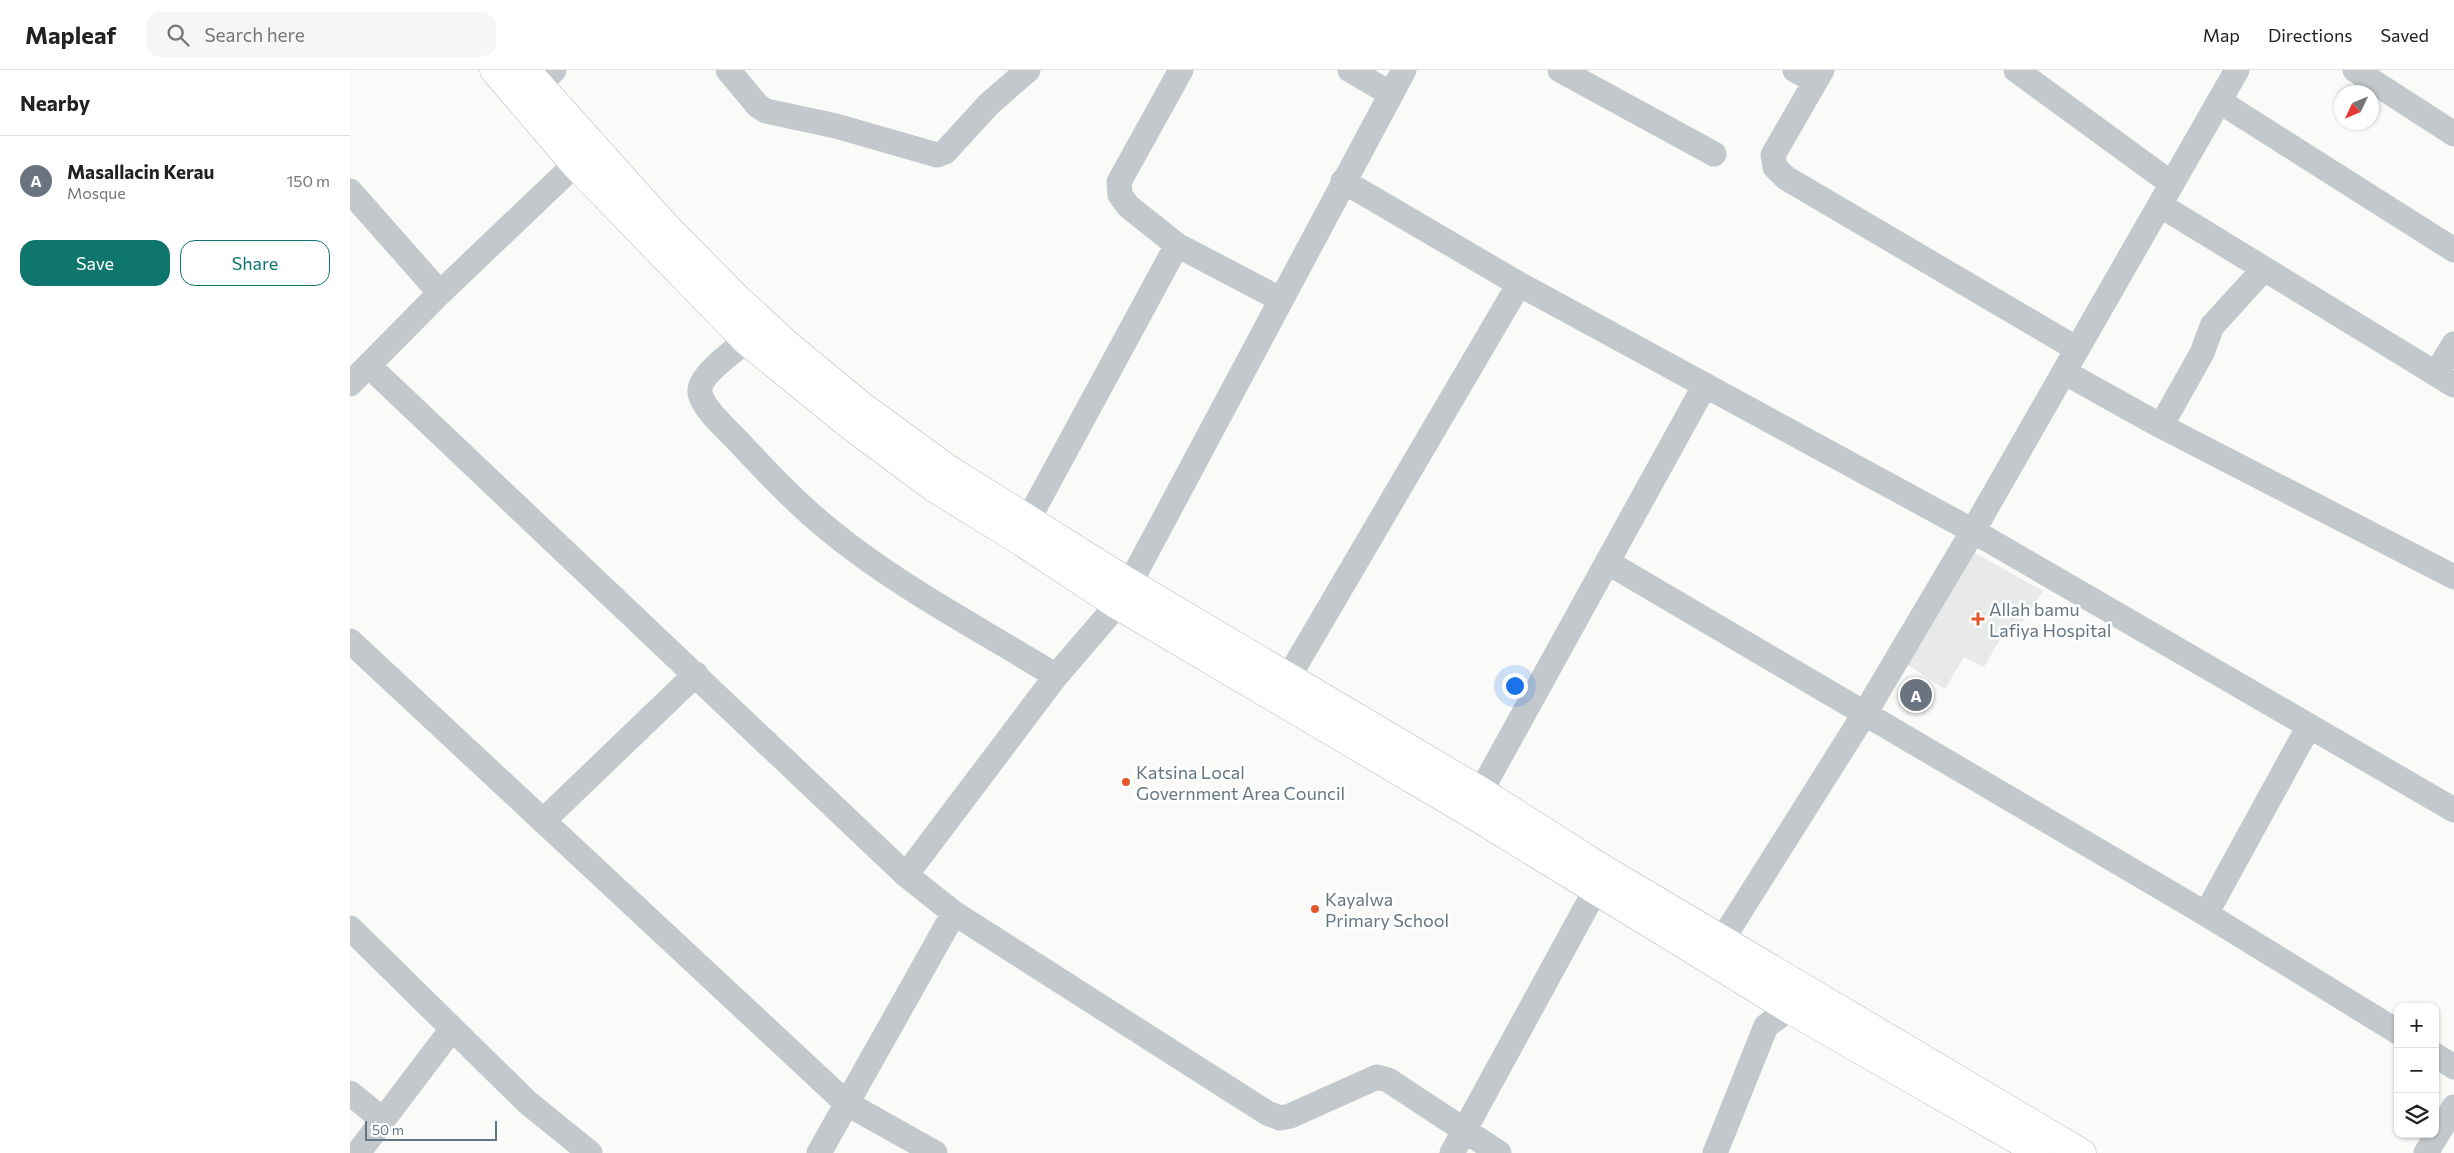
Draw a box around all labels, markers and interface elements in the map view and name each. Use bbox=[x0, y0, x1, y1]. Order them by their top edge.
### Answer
search box bbox=[146, 12, 496, 57]
text: Mapleaf bbox=[25, 20, 116, 49]
icon: search bbox=[164, 21, 192, 49]
text: Search here bbox=[204, 23, 305, 46]
text: Map bbox=[2203, 24, 2240, 46]
text: Directions bbox=[2268, 24, 2352, 46]
text: Saved bbox=[2380, 24, 2429, 46]
north arrow bbox=[2334, 85, 2379, 130]
text: Nearby bbox=[20, 90, 90, 115]
text: Masallacin Kerau bbox=[67, 160, 214, 183]
text: A bbox=[30, 171, 42, 190]
text: 150 m bbox=[287, 171, 330, 190]
text: Mosque bbox=[67, 183, 126, 202]
button: Save bbox=[20, 240, 170, 286]
button: Share bbox=[180, 240, 330, 286]
place label: Allah bamu Lafiya Hospital bbox=[1989, 598, 2111, 641]
marker: Allah bamu Lafiya Hospital bbox=[1971, 612, 1985, 626]
your location bbox=[1502, 673, 1528, 699]
pin: A bbox=[1900, 676, 1932, 714]
place label: Katsina Local Government Area Council bbox=[1136, 761, 1345, 804]
marker: Katsina Local Government Area Council bbox=[1120, 776, 1132, 788]
place label: Kayalwa Primary School bbox=[1325, 888, 1449, 931]
marker: Kayalwa Primary School bbox=[1309, 903, 1321, 915]
map controls bbox=[2394, 1003, 2439, 1138]
button: + bbox=[2394, 1003, 2439, 1048]
button: − bbox=[2394, 1048, 2439, 1093]
button: layers bbox=[2394, 1093, 2439, 1138]
scale bar bbox=[365, 1118, 498, 1141]
text: 50 m bbox=[372, 1121, 404, 1138]

